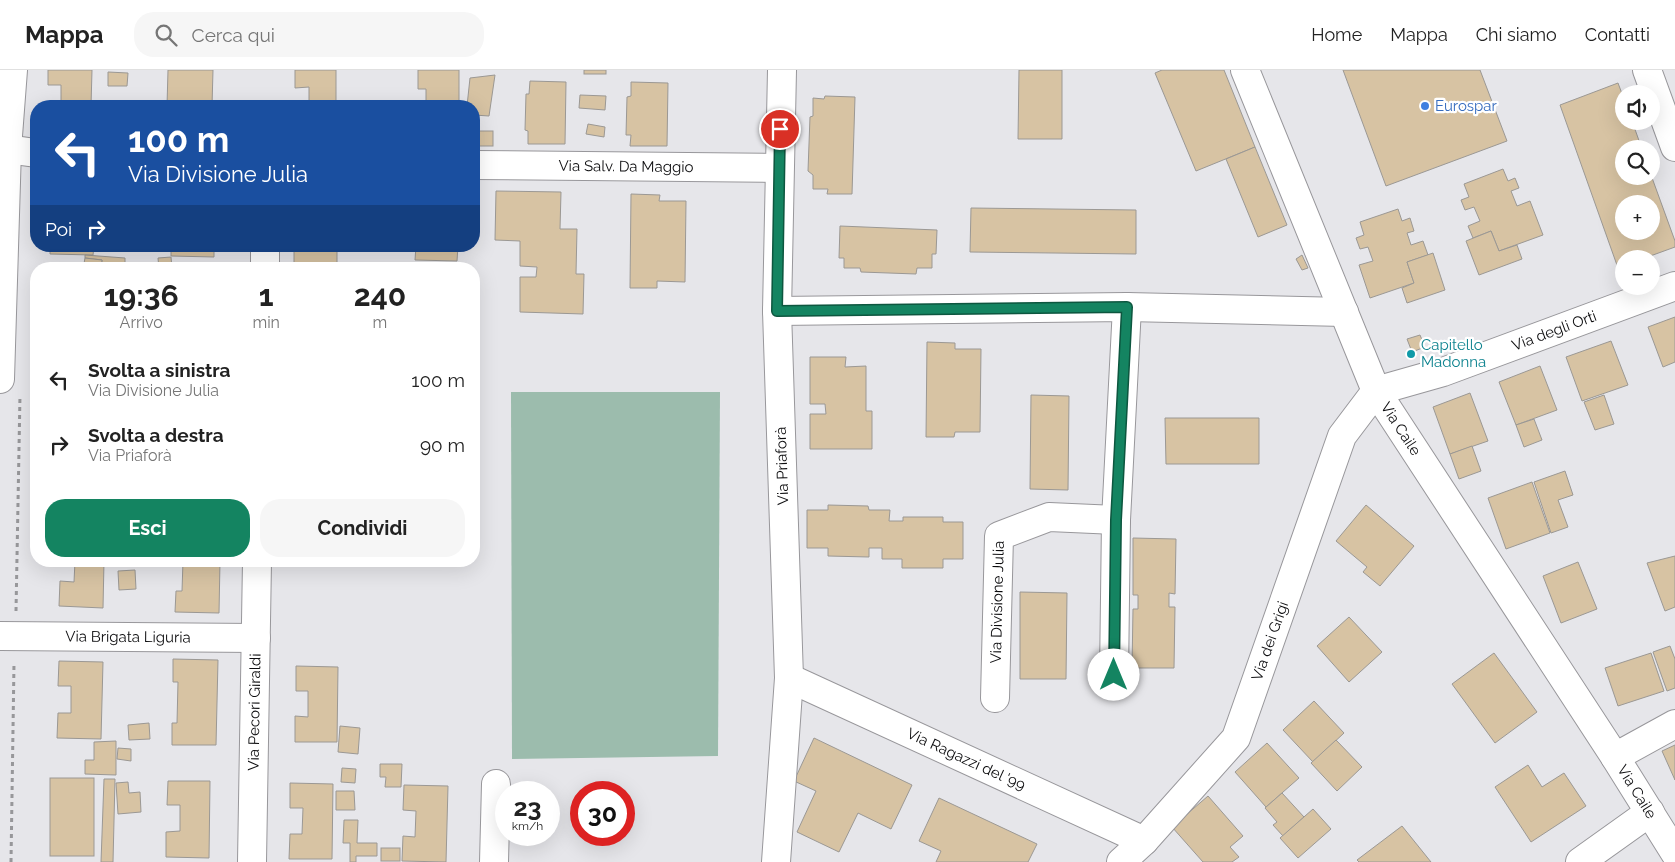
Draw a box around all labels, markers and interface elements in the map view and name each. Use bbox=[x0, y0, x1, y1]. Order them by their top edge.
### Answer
search box bbox=[134, 12, 484, 57]
text: Mappa bbox=[25, 20, 104, 49]
icon: search bbox=[152, 21, 180, 49]
text: Cerca qui bbox=[192, 24, 275, 46]
text: Home bbox=[1311, 24, 1362, 45]
text: Mappa bbox=[1390, 24, 1448, 45]
text: Chi siamo bbox=[1476, 24, 1557, 45]
text: Contatti bbox=[1585, 24, 1650, 45]
map controls bbox=[1615, 85, 1660, 295]
button: sound bbox=[1615, 85, 1660, 130]
place label: Eurospar bbox=[1435, 97, 1497, 115]
marker: Eurospar bbox=[1419, 100, 1431, 112]
pin bbox=[759, 108, 801, 150]
icon: arrive bbox=[766, 115, 794, 143]
text: 100 m bbox=[128, 119, 229, 160]
icon: left bbox=[45, 120, 110, 185]
button: search bbox=[1615, 140, 1660, 185]
street label: Via Salv. Da Maggio bbox=[558, 157, 694, 176]
text: Via Divisione Julia bbox=[128, 161, 308, 187]
button: + bbox=[1615, 195, 1660, 240]
icon: right bbox=[82, 215, 110, 243]
text: Poi bbox=[45, 218, 72, 240]
button: − bbox=[1615, 250, 1660, 295]
text: 19:36 bbox=[104, 278, 179, 313]
text: 1 bbox=[259, 278, 274, 313]
text: 240 bbox=[354, 278, 406, 313]
street label: Via degli Orti bbox=[1509, 307, 1599, 355]
text: Arrivo bbox=[120, 313, 163, 332]
text: min bbox=[252, 313, 280, 332]
text: m bbox=[373, 313, 387, 332]
place label: Capitello Madonna bbox=[1421, 336, 1486, 371]
marker: Capitello Madonna bbox=[1405, 348, 1417, 360]
text: Svolta a sinistra bbox=[88, 359, 230, 381]
icon: left bbox=[45, 366, 73, 394]
text: 100 m bbox=[411, 369, 465, 391]
text: Via Divisione Julia bbox=[88, 381, 219, 400]
street label: Via Caile bbox=[1377, 399, 1425, 459]
text: Svolta a destra bbox=[88, 424, 224, 446]
street label: Via Priaforà bbox=[772, 426, 792, 506]
icon: right bbox=[45, 431, 73, 459]
text: 90 m bbox=[420, 434, 465, 456]
text: Via Priaforà bbox=[88, 446, 172, 465]
button: Esci bbox=[45, 499, 250, 557]
button: Condividi bbox=[260, 499, 465, 557]
street label: Via Divisione Julia bbox=[987, 540, 1008, 664]
street label: Via dei Grigi bbox=[1248, 599, 1292, 683]
street label: Via Brigata Liguria bbox=[65, 628, 191, 646]
position arrow bbox=[1087, 648, 1139, 700]
street label: Via Pecori Giraldi bbox=[245, 653, 264, 771]
street label: Via Ragazzi del '99 bbox=[904, 724, 1028, 794]
street label: Via Caile bbox=[1613, 762, 1660, 822]
speed limit sign: 30 bbox=[570, 781, 635, 846]
text: 23 bbox=[513, 792, 542, 822]
text: km/h bbox=[512, 819, 543, 833]

